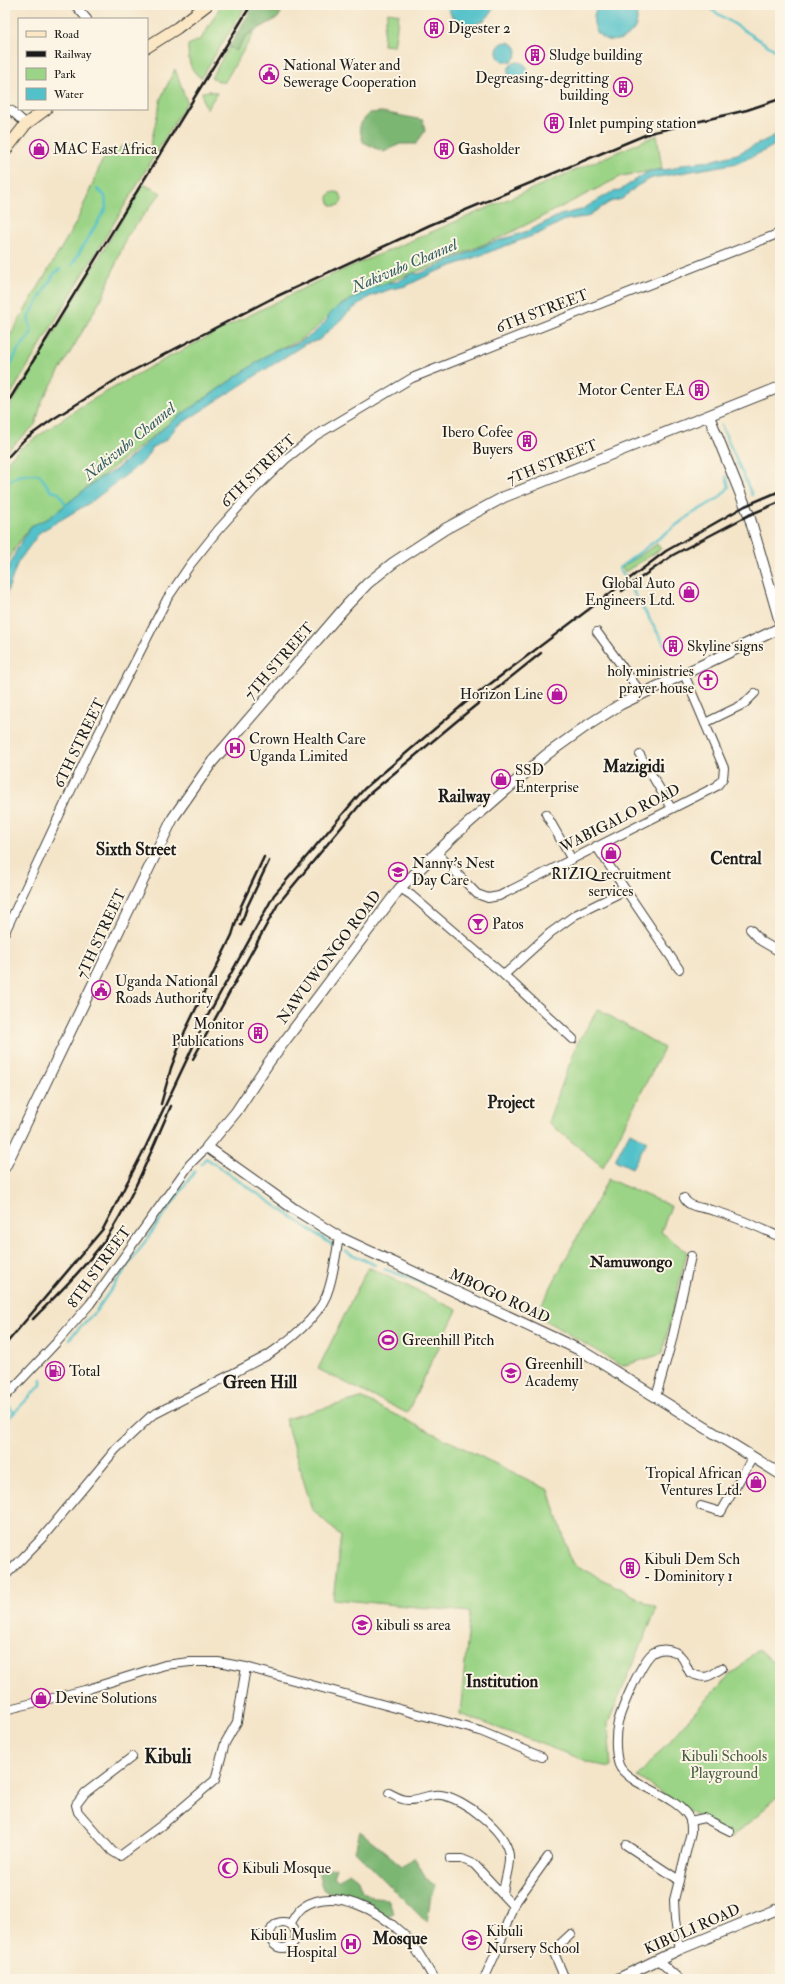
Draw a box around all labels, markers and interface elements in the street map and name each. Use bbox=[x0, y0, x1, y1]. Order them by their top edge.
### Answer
building icon: Digester 2 bbox=[423, 17, 445, 39]
legend bbox=[18, 18, 148, 110]
place label: Digester 2 bbox=[448, 19, 511, 38]
text: Road bbox=[54, 27, 79, 42]
building icon: Sludge building bbox=[524, 44, 546, 66]
place label: Sludge building bbox=[549, 46, 643, 65]
text: Railway bbox=[54, 47, 92, 62]
place label: National Water and Sewerage Cooperation bbox=[283, 56, 417, 93]
public building icon: National Water and Sewerage Cooperation bbox=[258, 63, 280, 85]
text: Park bbox=[54, 67, 76, 82]
place label: Degreasing-degritting building bbox=[475, 69, 610, 105]
building icon: Degreasing-degritting building bbox=[612, 76, 634, 98]
text: Water bbox=[53, 87, 84, 102]
building icon: Inlet pumping station bbox=[543, 112, 565, 134]
place label: Inlet pumping station bbox=[568, 114, 697, 134]
shop icon: MAC East Africa bbox=[28, 138, 50, 160]
building icon: Gasholder bbox=[433, 138, 455, 160]
place label: MAC East Africa bbox=[53, 140, 158, 159]
place label: Gasholder bbox=[458, 140, 520, 159]
water label: Nakivubo Channel bbox=[348, 234, 461, 298]
street label: 6TH STREET bbox=[493, 285, 591, 338]
building icon: Motor Center EA bbox=[688, 379, 710, 401]
place label: Motor Center EA bbox=[578, 381, 685, 400]
water label: Nakivubo Channel bbox=[79, 398, 181, 486]
place label: Ibero Cofee Buyers bbox=[442, 423, 513, 459]
building icon: Ibero Cofee Buyers bbox=[516, 430, 538, 452]
street label: 6TH STREET bbox=[217, 431, 300, 512]
street label: 7TH STREET bbox=[504, 436, 600, 489]
place label: Global Auto Engineers Ltd. bbox=[585, 574, 675, 610]
shop icon: Global Auto Engineers Ltd. bbox=[678, 581, 700, 603]
street label: 7TH STREET bbox=[241, 619, 318, 704]
building icon: Skyline signs bbox=[662, 635, 684, 657]
place label: Skyline signs bbox=[687, 637, 763, 656]
place label: holy ministries prayer house bbox=[607, 662, 694, 699]
church icon: holy ministries prayer house bbox=[697, 669, 719, 691]
shop icon: Horizon Line bbox=[546, 683, 568, 705]
place label: Horizon Line bbox=[460, 685, 543, 704]
street label: 6TH STREET bbox=[50, 695, 109, 791]
place label: Crown Health Care Uganda Limited bbox=[249, 730, 366, 766]
hospital icon: Crown Health Care Uganda Limited bbox=[224, 737, 246, 759]
district label: Mazigidi bbox=[602, 756, 665, 778]
place label: SSD Enterprise bbox=[515, 761, 579, 798]
shop icon: SSD Enterprise bbox=[490, 768, 512, 790]
street label: WABIGALO ROAD bbox=[556, 780, 683, 857]
district label: Railway bbox=[438, 786, 491, 808]
district label: Sixth Street bbox=[96, 839, 177, 860]
shop icon: RIZIQ recruitment services bbox=[600, 842, 622, 864]
district label: Central bbox=[710, 848, 762, 869]
place label: Nanny's Nest Day Care bbox=[412, 854, 495, 890]
school or university icon: Nanny's Nest Day Care bbox=[387, 861, 409, 883]
place label: RIZIQ recruitment services bbox=[551, 865, 671, 901]
street label: 7TH STREET bbox=[72, 886, 130, 982]
street label: NAWUWONGO ROAD bbox=[273, 887, 386, 1028]
bar icon: Patos bbox=[467, 913, 489, 935]
place label: Patos bbox=[492, 915, 524, 934]
place label: Uganda National Roads Authority bbox=[115, 972, 218, 1008]
public building icon: Uganda National Roads Authority bbox=[90, 979, 112, 1001]
place label: Monitor Publications bbox=[171, 1015, 244, 1051]
building icon: Monitor Publications bbox=[247, 1022, 269, 1044]
district label: Project bbox=[487, 1092, 535, 1114]
street label: 8TH STREET bbox=[63, 1223, 135, 1312]
district label: Namuwongo bbox=[589, 1252, 672, 1273]
street label: MBOGO ROAD bbox=[447, 1265, 553, 1328]
sports icon: Greenhill Pitch bbox=[377, 1329, 399, 1351]
place label: Greenhill Pitch bbox=[402, 1331, 495, 1350]
place label: Greenhill Academy bbox=[524, 1355, 583, 1391]
fuel station icon: Total bbox=[44, 1360, 66, 1382]
place label: Total bbox=[69, 1362, 100, 1381]
school or university icon: Greenhill Academy bbox=[500, 1362, 522, 1384]
district label: Green Hill bbox=[223, 1372, 298, 1393]
place label: Tropical African Ventures Ltd. bbox=[645, 1464, 742, 1500]
shop icon: Tropical African Ventures Ltd. bbox=[745, 1471, 767, 1493]
place label: Kibuli Dem Sch - Dominitory 1 bbox=[644, 1550, 740, 1586]
building icon: Kibuli Dem Sch - Dominitory 1 bbox=[619, 1557, 641, 1579]
school or university icon: kibuli ss area bbox=[351, 1614, 373, 1636]
place label: kibuli ss area bbox=[376, 1616, 452, 1635]
district label: Institution bbox=[466, 1671, 538, 1692]
shop icon: Devine Solutions bbox=[30, 1687, 52, 1709]
place label: Devine Solutions bbox=[55, 1689, 157, 1708]
district label: Kibuli bbox=[144, 1745, 192, 1769]
park label: Kibuli Schools Playground bbox=[681, 1747, 767, 1783]
mosque icon: Kibuli Mosque bbox=[217, 1857, 239, 1879]
place label: Kibuli Mosque bbox=[242, 1859, 331, 1878]
street label: KIBULI ROAD bbox=[641, 1900, 743, 1959]
place label: Kibuli Nursery School bbox=[486, 1922, 580, 1958]
place label: Kibuli Muslim Hospital bbox=[250, 1926, 337, 1963]
district label: Mosque bbox=[372, 1928, 428, 1950]
school or university icon: Kibuli Nursery School bbox=[461, 1929, 483, 1951]
hospital icon: Kibuli Muslim Hospital bbox=[340, 1933, 362, 1955]

